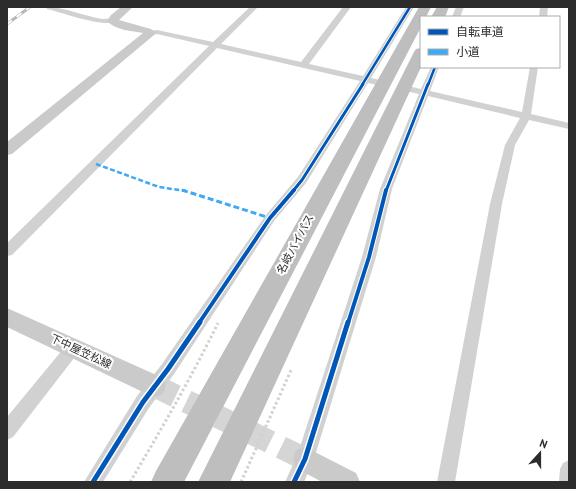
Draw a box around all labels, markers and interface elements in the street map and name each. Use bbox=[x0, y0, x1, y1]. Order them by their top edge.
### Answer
legend bbox=[420, 16, 560, 68]
text: 自転車道 bbox=[456, 24, 504, 39]
text: 小道 bbox=[456, 44, 480, 59]
street label: 名岐バイパス bbox=[273, 212, 317, 276]
street label: 下中屋笠松線 bbox=[48, 331, 114, 371]
north arrow bbox=[520, 433, 560, 473]
text: N bbox=[538, 436, 549, 451]

